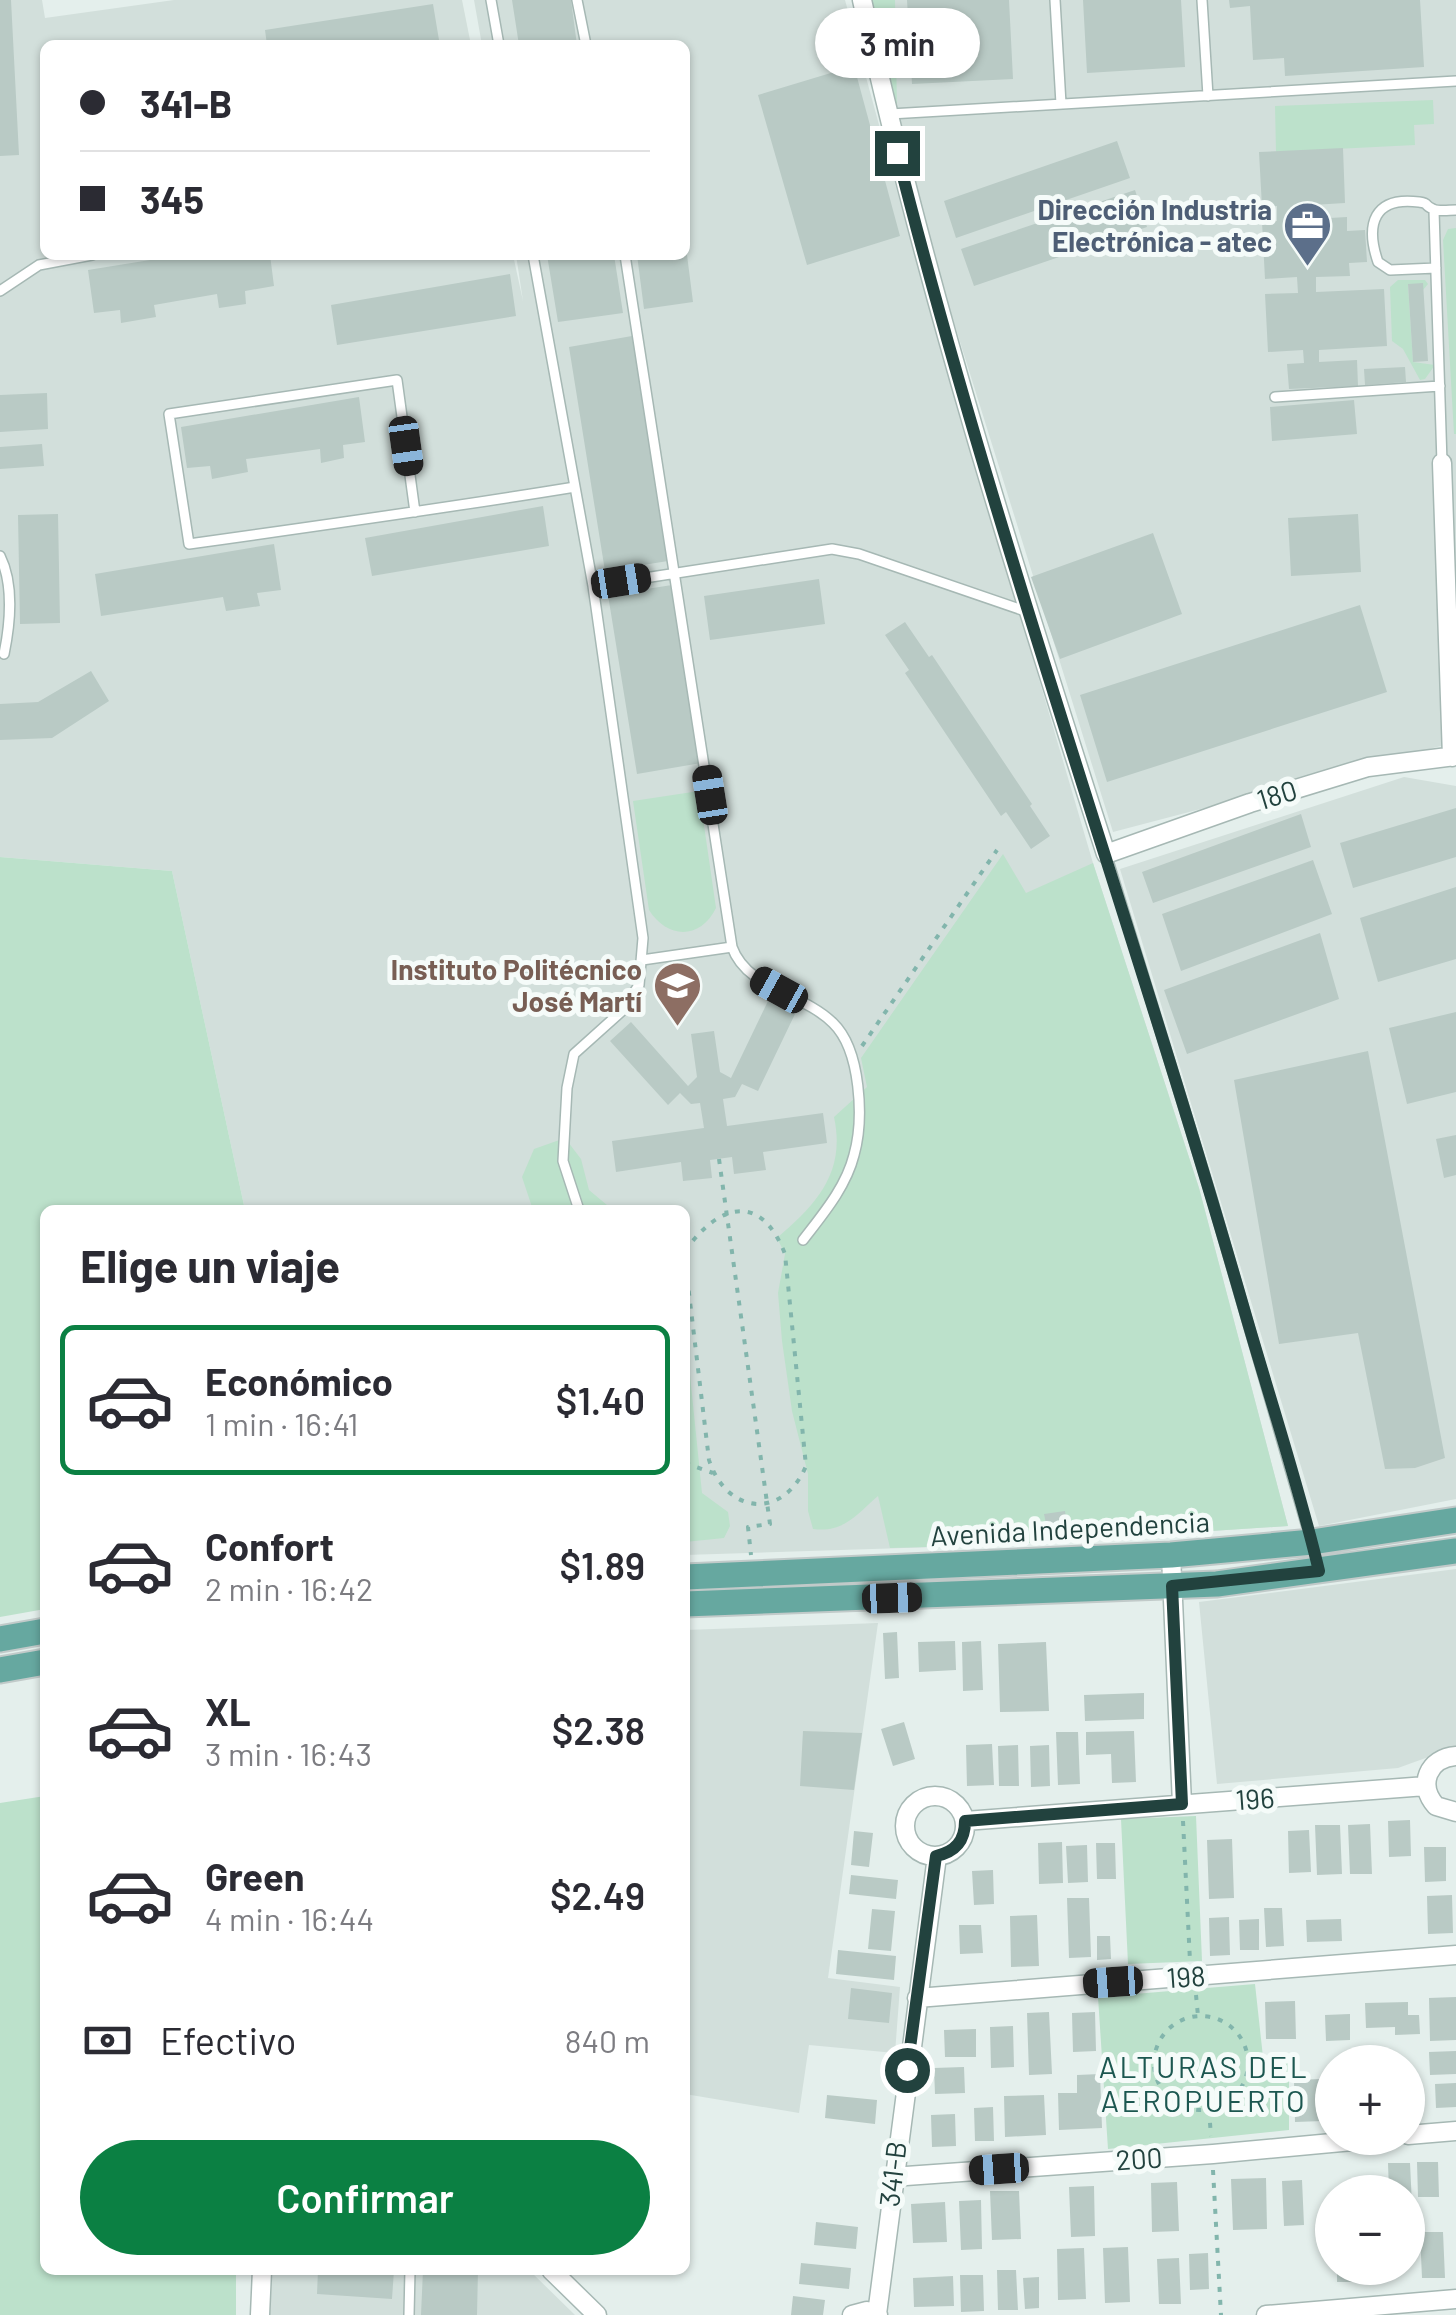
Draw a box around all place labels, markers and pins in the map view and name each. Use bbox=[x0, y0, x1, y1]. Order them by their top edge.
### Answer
place label: Dirección Industria Electrónica - atec bbox=[1038, 192, 1272, 258]
office icon: Dirección Industria Electrónica - atec bbox=[1281, 200, 1333, 268]
place label: Instituto Politécnico José Martí bbox=[391, 952, 642, 1018]
school or university icon: Instituto Politécnico José Martí bbox=[651, 960, 703, 1028]

